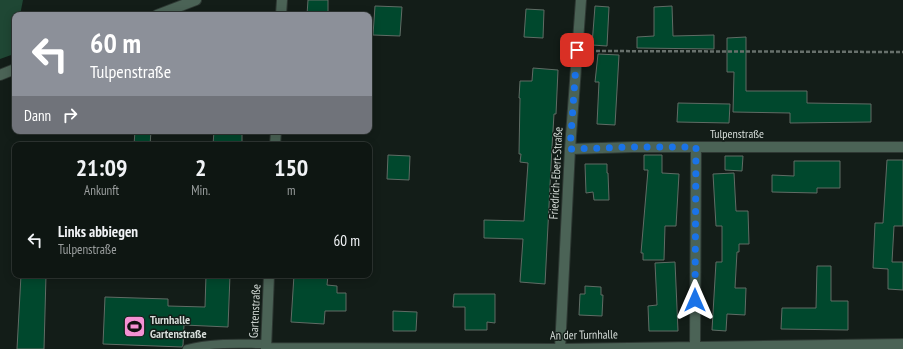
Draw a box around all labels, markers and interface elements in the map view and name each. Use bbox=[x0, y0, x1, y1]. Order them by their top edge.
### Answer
text: 60 m bbox=[90, 24, 141, 61]
icon: left bbox=[24, 28, 76, 80]
pin bbox=[560, 33, 594, 67]
icon: arrive bbox=[566, 39, 588, 61]
text: Tulpenstraße bbox=[90, 60, 171, 83]
icon: right bbox=[59, 104, 81, 126]
text: Dann bbox=[24, 106, 51, 125]
street label: Friedrich-Ebert-Straße bbox=[546, 126, 565, 220]
street label: Tulpenstraße bbox=[710, 126, 764, 141]
text: 21:09 bbox=[76, 152, 128, 183]
text: 2 bbox=[195, 152, 206, 183]
text: 150 bbox=[274, 152, 308, 183]
text: Ankunft bbox=[84, 182, 119, 199]
text: Min. bbox=[191, 182, 210, 199]
text: m bbox=[287, 182, 295, 199]
text: Links abbiegen bbox=[58, 222, 138, 241]
icon: left bbox=[24, 229, 46, 251]
text: 60 m bbox=[334, 231, 360, 250]
text: Tulpenstraße bbox=[58, 241, 117, 258]
position arrow bbox=[674, 279, 716, 321]
street label: Gartenstraße bbox=[246, 284, 263, 338]
place label: Turnhalle Gartenstraße bbox=[150, 312, 207, 341]
sports icon: Turnhalle Gartenstraße bbox=[122, 314, 148, 340]
street label: An der Turnhalle bbox=[550, 326, 618, 343]

